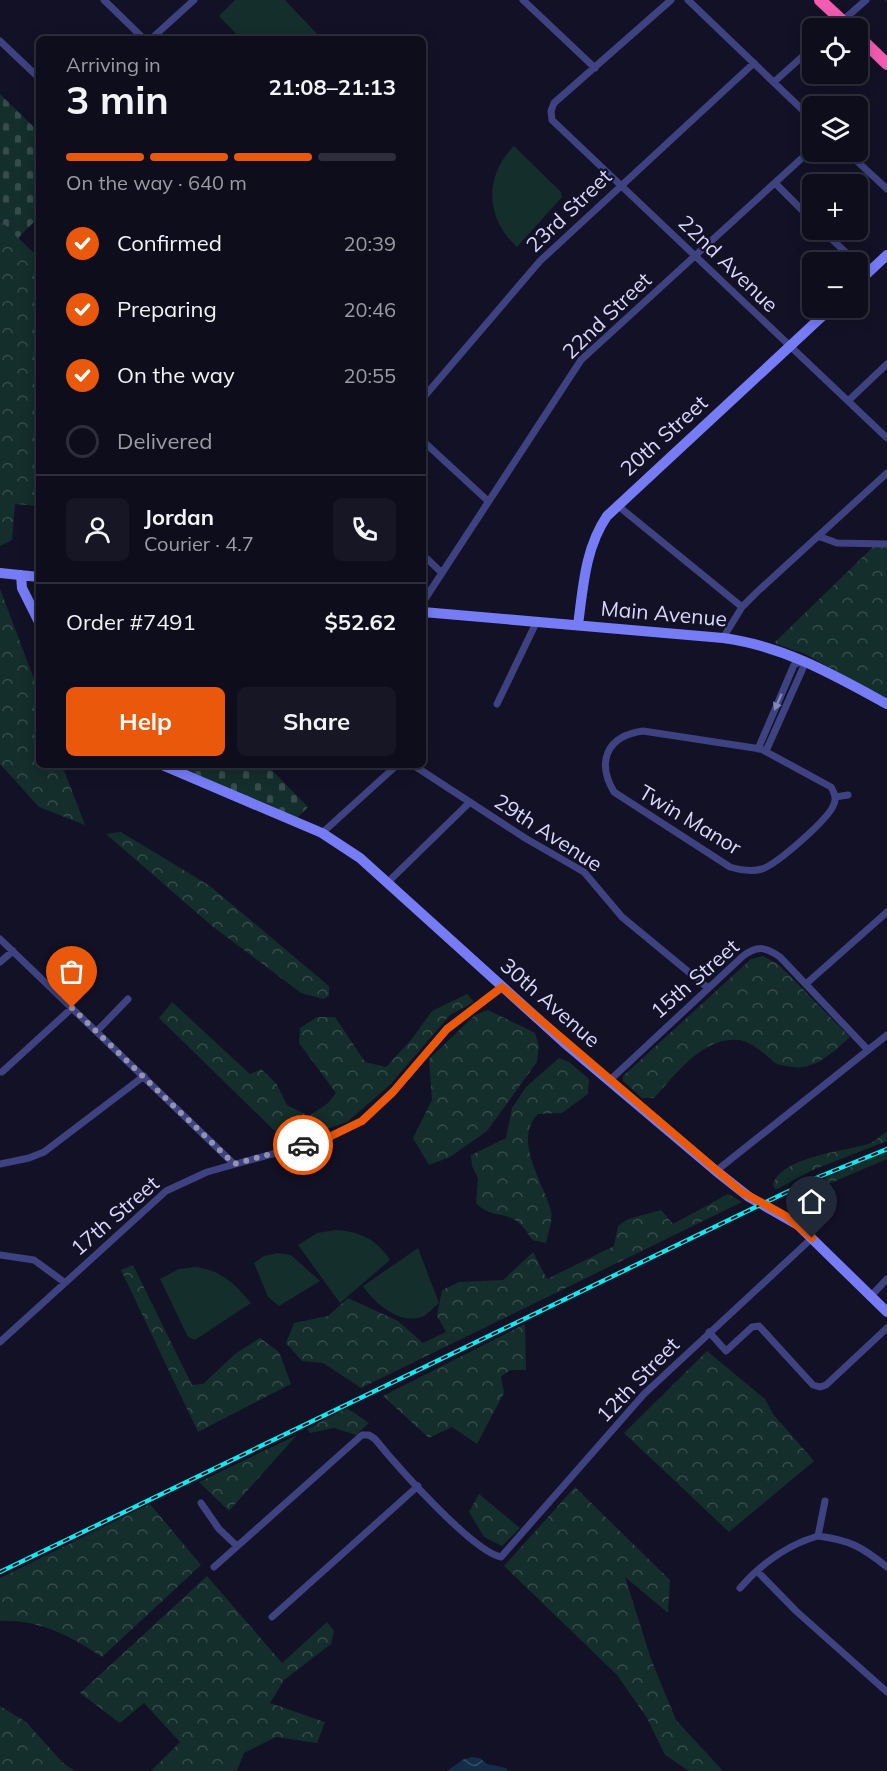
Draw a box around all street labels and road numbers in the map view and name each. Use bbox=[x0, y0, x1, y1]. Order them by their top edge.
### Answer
street label: 23rd Street bbox=[520, 163, 616, 257]
street label: 22nd Avenue bbox=[673, 209, 784, 317]
street label: 22nd Street bbox=[556, 266, 656, 364]
street label: 20th Street bbox=[614, 389, 712, 481]
street label: Main Avenue bbox=[600, 595, 728, 631]
street label: Twin Manor bbox=[635, 778, 747, 860]
street label: 29th Avenue bbox=[490, 788, 607, 877]
street label: 15th Street bbox=[645, 933, 744, 1024]
street label: 30th Avenue bbox=[496, 952, 606, 1053]
street label: 17th Street bbox=[65, 1170, 164, 1261]
street label: 12th Street bbox=[590, 1331, 684, 1427]

